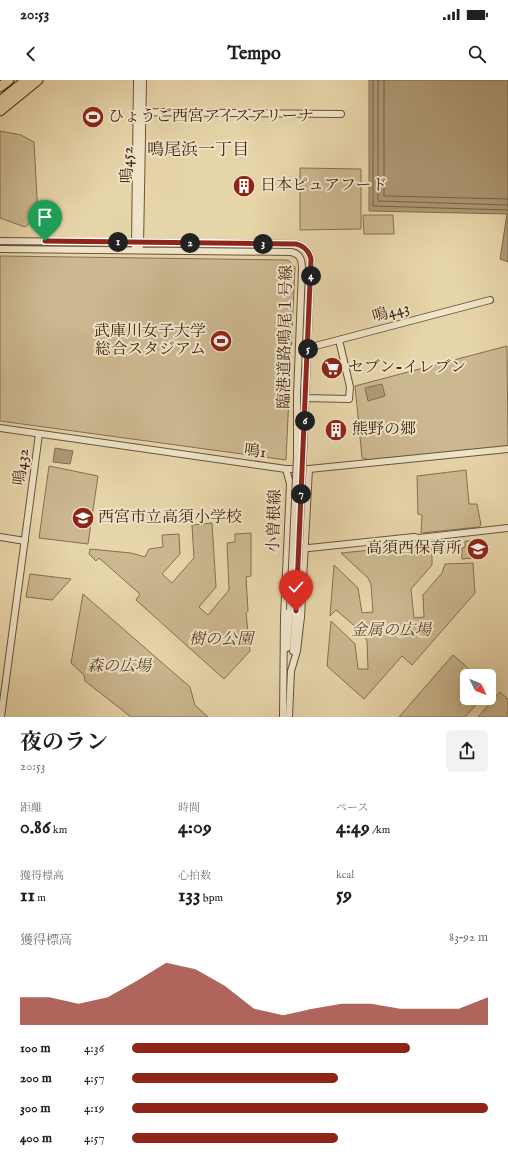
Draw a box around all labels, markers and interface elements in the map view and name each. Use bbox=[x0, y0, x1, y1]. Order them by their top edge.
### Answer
text: 20:53 bbox=[20, 5, 49, 24]
icon: back bbox=[20, 43, 42, 65]
text: Tempo bbox=[227, 43, 281, 66]
icon: search bbox=[466, 43, 488, 65]
sports icon: ひょうご西宮アイスアリーナ bbox=[80, 104, 106, 130]
place label: ひょうご西宮アイスアリーナ bbox=[108, 107, 314, 127]
district label: 鳴尾浜一丁目 bbox=[147, 140, 249, 161]
street label: 鳴452 bbox=[118, 146, 138, 184]
building icon: 日本ピュアフード bbox=[231, 173, 257, 199]
place label: 日本ピュアフード bbox=[260, 176, 388, 196]
pin bbox=[28, 200, 62, 241]
icon: arrive bbox=[34, 206, 56, 228]
pin: 1 bbox=[108, 232, 128, 252]
pin: 2 bbox=[180, 233, 200, 253]
pin: 3 bbox=[253, 234, 273, 254]
text: 1 bbox=[116, 235, 120, 249]
text: 2 bbox=[187, 236, 193, 250]
text: 3 bbox=[261, 237, 265, 251]
street label: 臨港道路鳴尾１号線 bbox=[275, 265, 297, 409]
pin: 4 bbox=[301, 266, 321, 286]
text: 4 bbox=[308, 269, 314, 283]
street label: 鳴443 bbox=[370, 298, 412, 328]
place label: 武庫川女子大学 総合スタジアム bbox=[94, 322, 206, 360]
sports icon: 武庫川女子大学 総合スタジアム bbox=[208, 328, 234, 354]
pin: 5 bbox=[298, 339, 318, 359]
text: 5 bbox=[306, 342, 310, 356]
supermarket icon: セブン-イレブン bbox=[319, 355, 345, 381]
place label: セブン-イレブン bbox=[348, 358, 466, 378]
pin: 6 bbox=[295, 411, 315, 431]
text: 6 bbox=[303, 414, 307, 428]
building icon: 熊野の郷 bbox=[323, 417, 349, 443]
place label: 熊野の郷 bbox=[352, 420, 416, 440]
street label: 鳴1 bbox=[243, 441, 267, 463]
street label: 鳴432 bbox=[10, 447, 34, 487]
pin: 7 bbox=[291, 484, 311, 504]
text: 7 bbox=[298, 487, 304, 501]
street label: 小曽根線 bbox=[264, 489, 286, 553]
school or university icon: 西宮市立高須小学校 bbox=[70, 505, 96, 531]
place label: 西宮市立高須小学校 bbox=[98, 508, 242, 528]
school or university icon: 高須西保育所 bbox=[465, 536, 491, 562]
place label: 高須西保育所 bbox=[366, 539, 462, 559]
pin bbox=[279, 570, 313, 611]
icon: check bbox=[285, 576, 307, 598]
park label: 金属の広場 bbox=[351, 621, 433, 641]
park label: 樹の公園 bbox=[189, 630, 256, 650]
park label: 森の広場 bbox=[87, 657, 153, 677]
north arrow bbox=[460, 669, 496, 705]
map controls bbox=[460, 669, 496, 705]
text: 夜のラン bbox=[20, 729, 108, 757]
button: share bbox=[446, 730, 488, 772]
text: 20:53 bbox=[20, 758, 45, 775]
text: 距離 bbox=[20, 801, 42, 815]
text: 時間 bbox=[178, 801, 200, 815]
text: ペース bbox=[336, 801, 368, 815]
text: 0.86 bbox=[20, 815, 50, 840]
text: 4:09 bbox=[178, 815, 212, 840]
text: 4:49 bbox=[336, 815, 370, 840]
text: km bbox=[50, 823, 67, 837]
text: /km bbox=[370, 823, 390, 837]
text: kcal bbox=[336, 868, 354, 882]
text: 獲得標高 bbox=[20, 869, 64, 883]
text: 心拍数 bbox=[178, 869, 211, 883]
text: 59 bbox=[336, 882, 352, 907]
text: 11 bbox=[20, 883, 35, 908]
text: 133 bbox=[178, 883, 200, 908]
text: m bbox=[35, 891, 46, 905]
text: bpm bbox=[200, 891, 223, 905]
text: 83–92 m bbox=[449, 929, 488, 946]
text: 獲得標高 bbox=[20, 932, 72, 949]
text: 100 m bbox=[20, 1040, 50, 1057]
text: 4:36 bbox=[84, 1040, 104, 1057]
text: 200 m bbox=[20, 1070, 52, 1087]
text: 4:57 bbox=[84, 1070, 105, 1087]
text: 300 m bbox=[20, 1100, 51, 1117]
text: 4:19 bbox=[84, 1100, 104, 1117]
text: 400 m bbox=[20, 1130, 52, 1147]
text: 4:57 bbox=[84, 1130, 105, 1147]

